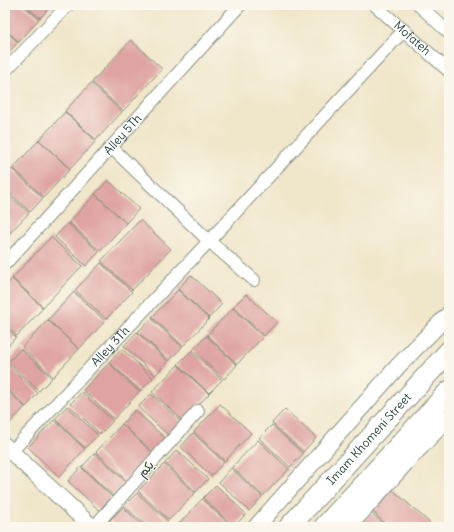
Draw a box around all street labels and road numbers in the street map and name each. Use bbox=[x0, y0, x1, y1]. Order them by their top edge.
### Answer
street label: Mofateh bbox=[391, 18, 434, 58]
street label: Alley 5Th bbox=[100, 111, 144, 157]
street label: Alley 3Th bbox=[88, 323, 132, 369]
street label: Imam Khomeni Street bbox=[323, 390, 414, 488]
street label: یکم bbox=[134, 457, 158, 481]

